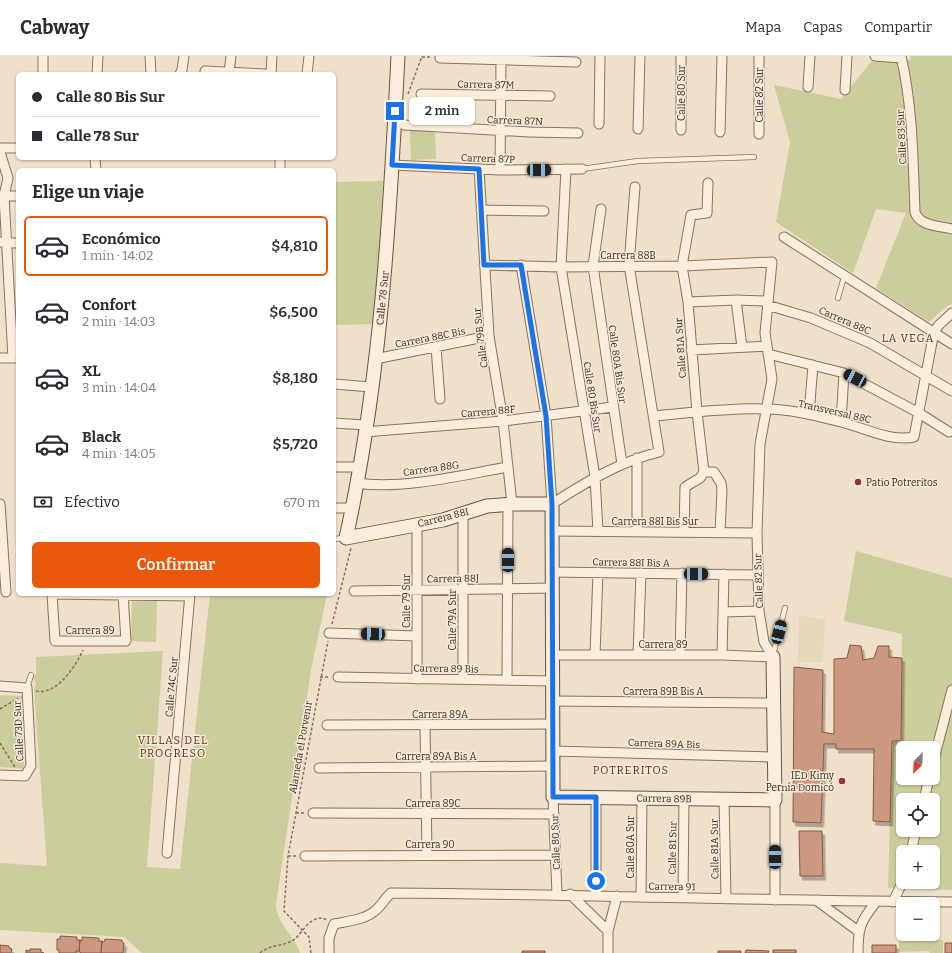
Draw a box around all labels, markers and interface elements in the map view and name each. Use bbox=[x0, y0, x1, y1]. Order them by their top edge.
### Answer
text: Cabway bbox=[20, 16, 89, 39]
text: Mapa bbox=[745, 19, 781, 36]
text: Capas bbox=[803, 19, 842, 36]
text: Compartir bbox=[864, 19, 932, 36]
street label: Calle 80 Sur bbox=[676, 65, 688, 121]
street label: Calle 82 Sur bbox=[754, 67, 766, 122]
street label: Carrera 87M bbox=[457, 79, 515, 91]
text: Calle 80 Bis Sur bbox=[56, 88, 165, 106]
callout: 2 min bbox=[409, 97, 475, 125]
route end bbox=[386, 102, 404, 120]
text: 2 min bbox=[425, 103, 459, 118]
street label: Calle 83 Sur bbox=[895, 109, 909, 165]
street label: Carrera 87N bbox=[487, 114, 543, 128]
text: Calle 78 Sur bbox=[56, 127, 139, 145]
street label: Carrera 87P bbox=[461, 152, 515, 166]
car bbox=[527, 164, 551, 176]
text: Elige un viaje bbox=[32, 181, 144, 203]
icon: car bbox=[34, 228, 70, 264]
text: Económico bbox=[82, 230, 161, 248]
text: $4,810 bbox=[271, 237, 318, 255]
text: 1 min · 14:02 bbox=[82, 248, 153, 263]
street label: Carrera 88B bbox=[600, 250, 656, 262]
street label: Calle 78 Sur bbox=[374, 270, 392, 326]
icon: car bbox=[34, 294, 70, 330]
text: Confort bbox=[82, 296, 137, 314]
text: $6,500 bbox=[269, 303, 318, 321]
street label: Carrera 88C bbox=[817, 305, 873, 337]
street label: Calle 79B Sur bbox=[471, 307, 491, 369]
text: 2 min · 14:03 bbox=[82, 314, 155, 329]
street label: Calle 81A Sur bbox=[673, 317, 689, 379]
street label: Calle 80A Bis Sur bbox=[606, 324, 629, 405]
street label: Carrera 88C Bis bbox=[394, 325, 467, 351]
district label: LA VEGA bbox=[882, 332, 934, 345]
icon: car bbox=[34, 360, 70, 396]
street label: Calle 80 Bis Sur bbox=[580, 361, 604, 434]
text: XL bbox=[82, 362, 101, 380]
car bbox=[842, 367, 868, 389]
text: $8,180 bbox=[272, 369, 318, 387]
text: 3 min · 14:04 bbox=[82, 380, 156, 395]
street label: Transversal 88C bbox=[797, 398, 872, 426]
street label: Carrera 88F bbox=[460, 404, 516, 420]
icon: car bbox=[34, 426, 70, 462]
text: Black bbox=[82, 428, 121, 446]
text: $5,720 bbox=[272, 435, 318, 453]
text: 4 min · 14:05 bbox=[82, 446, 156, 461]
street label: Carrera 88G bbox=[402, 459, 461, 479]
marker: Patio Potreritos bbox=[853, 477, 863, 487]
place label: Patio Potreritos bbox=[866, 477, 938, 489]
icon: cash bbox=[32, 491, 54, 513]
text: Efectivo bbox=[64, 493, 120, 511]
text: 670 m bbox=[283, 495, 320, 510]
street label: Carrera 88I bbox=[416, 506, 471, 530]
street label: Carrera 88I Bis Sur bbox=[612, 516, 699, 528]
button: Confirmar bbox=[32, 542, 320, 588]
car bbox=[502, 548, 514, 572]
street label: Calle 82 Sur bbox=[752, 553, 766, 609]
street label: Carrera 88I Bis A bbox=[592, 556, 671, 570]
car bbox=[684, 568, 708, 580]
street label: Calle 79 Sur bbox=[401, 573, 413, 628]
street label: Carrera 88J bbox=[427, 573, 479, 585]
street label: Calle 79A Sur bbox=[447, 589, 459, 651]
car bbox=[770, 619, 788, 645]
street label: Carrera 89 bbox=[65, 625, 115, 637]
car bbox=[361, 628, 385, 640]
street label: Carrera 89 bbox=[638, 639, 688, 651]
street label: Calle 74C Sur bbox=[163, 656, 181, 718]
street label: Carrera 89 Bis bbox=[413, 662, 479, 676]
street label: Carrera 89B Bis A bbox=[623, 686, 704, 698]
street label: Alameda el Porvenir bbox=[287, 699, 315, 795]
street label: Calle 73D Sur bbox=[11, 700, 27, 762]
street label: Carrera 89A bbox=[412, 709, 469, 721]
district label: VILLAS DEL PROGRESO bbox=[138, 734, 208, 760]
street label: Carrera 89A Bis bbox=[628, 737, 700, 751]
north arrow bbox=[896, 741, 940, 785]
map controls bbox=[896, 741, 940, 941]
street label: Carrera 89A Bis A bbox=[395, 751, 478, 763]
district label: POTRERITOS bbox=[593, 764, 669, 777]
place label: IED Kimy Pernía Domicó bbox=[766, 770, 835, 794]
marker: IED Kimy Pernía Domicó bbox=[837, 776, 847, 786]
street label: Carrera 89B bbox=[636, 793, 692, 805]
button: locate bbox=[896, 793, 940, 837]
street label: Carrera 89C bbox=[405, 798, 461, 810]
street label: Calle 80 Sur bbox=[549, 813, 563, 870]
street label: Calle 80A Sur bbox=[625, 815, 637, 878]
street label: Calle 81A Sur bbox=[708, 818, 722, 879]
street label: Calle 81 Sur bbox=[667, 821, 679, 875]
street label: Carrera 90 bbox=[405, 839, 455, 851]
car bbox=[769, 845, 781, 869]
button: + bbox=[896, 845, 940, 889]
route start bbox=[587, 872, 605, 890]
street label: Carrera 91 bbox=[648, 881, 696, 893]
button: − bbox=[896, 897, 940, 941]

